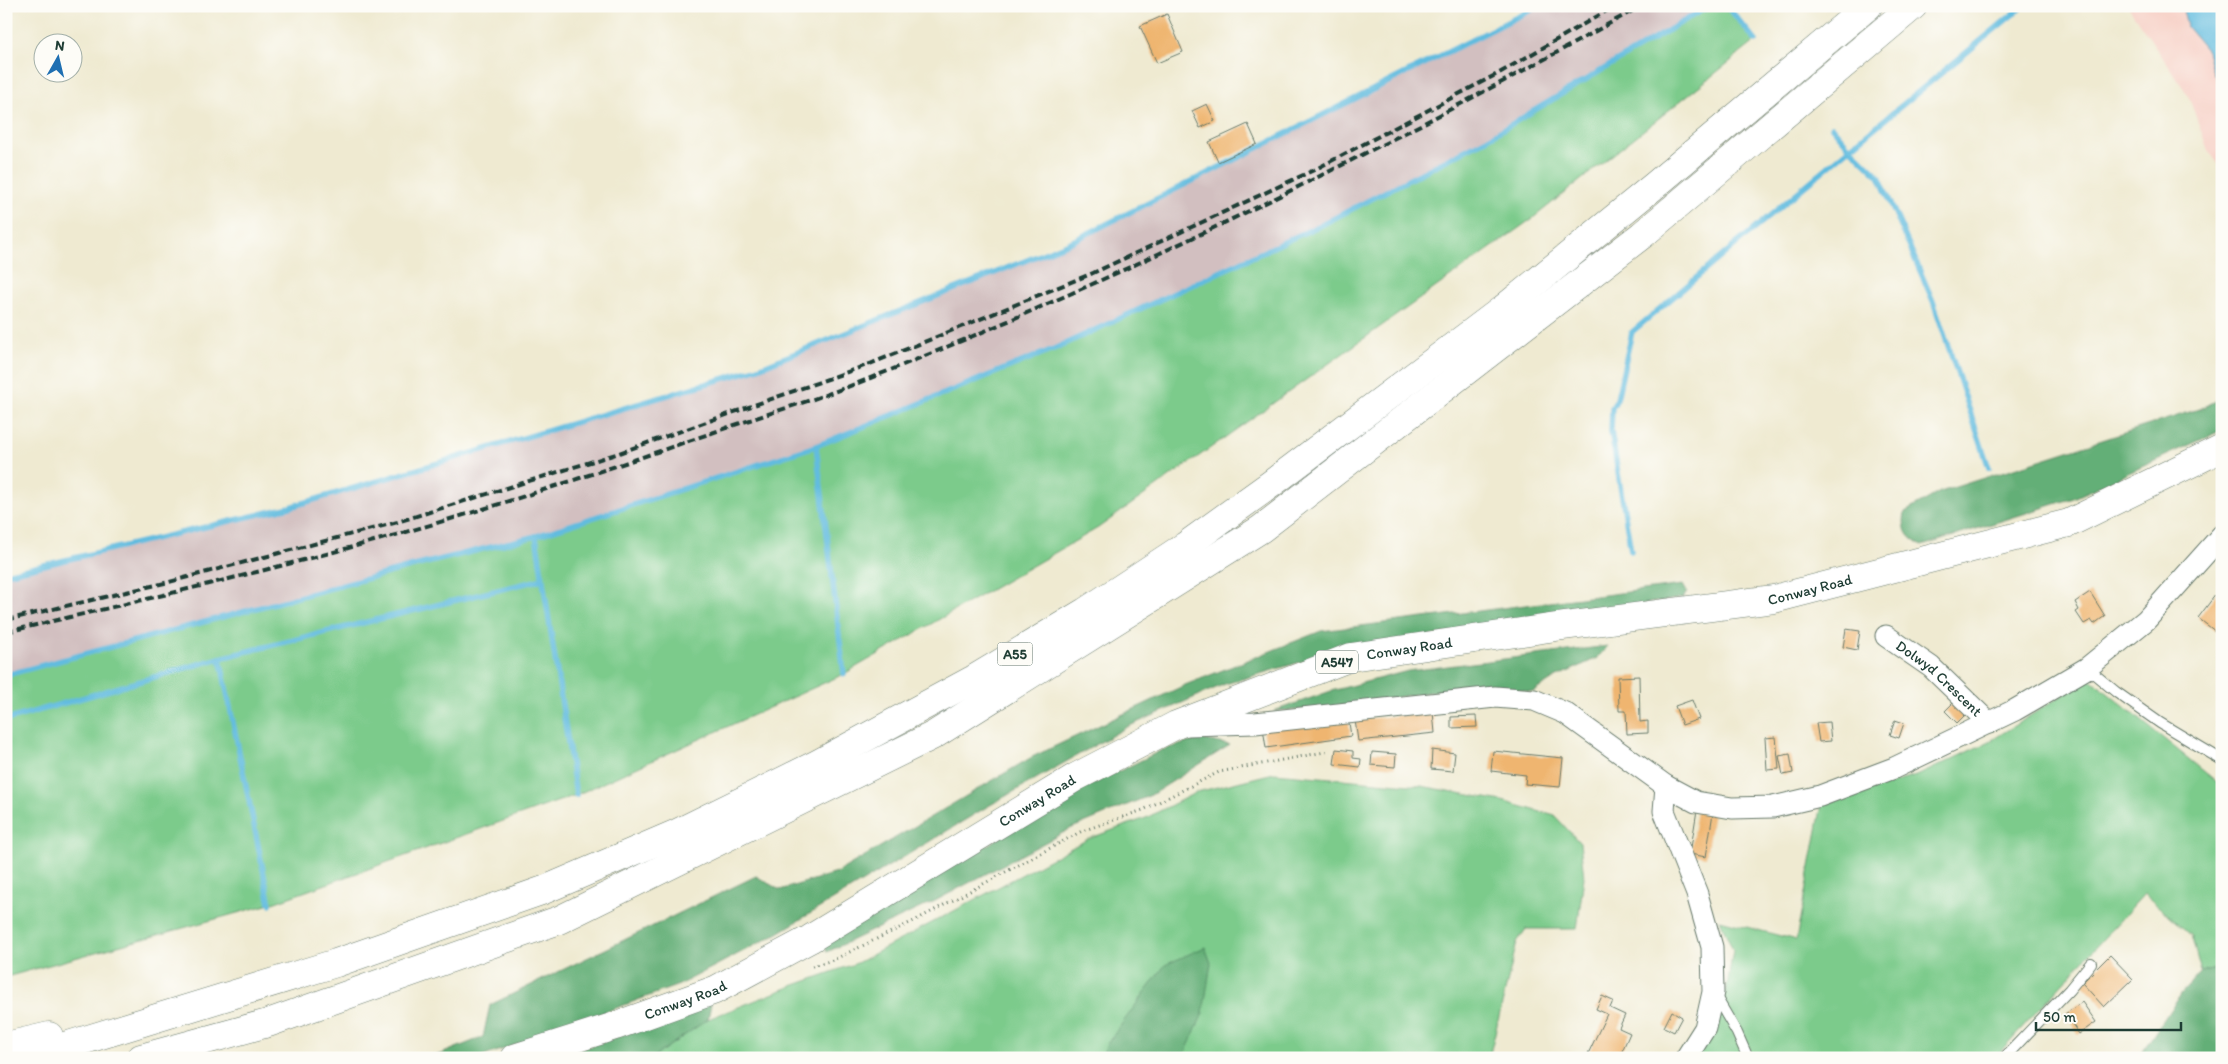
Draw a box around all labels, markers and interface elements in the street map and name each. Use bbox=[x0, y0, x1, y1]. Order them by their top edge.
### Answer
north arrow bbox=[32, 32, 82, 82]
text: N bbox=[54, 37, 66, 55]
street label: Conway Road bbox=[1767, 570, 1855, 609]
street label: Conway Road bbox=[1365, 633, 1454, 664]
street label: Dolwyd Crescent bbox=[1892, 637, 1986, 720]
road number: A55 bbox=[998, 642, 1032, 666]
road number: A547 bbox=[1316, 650, 1358, 674]
street label: Conway Road bbox=[995, 770, 1079, 831]
street label: Conway Road bbox=[642, 976, 731, 1024]
scale bar bbox=[2036, 999, 2180, 1031]
text: 50 m bbox=[2043, 1008, 2076, 1026]

